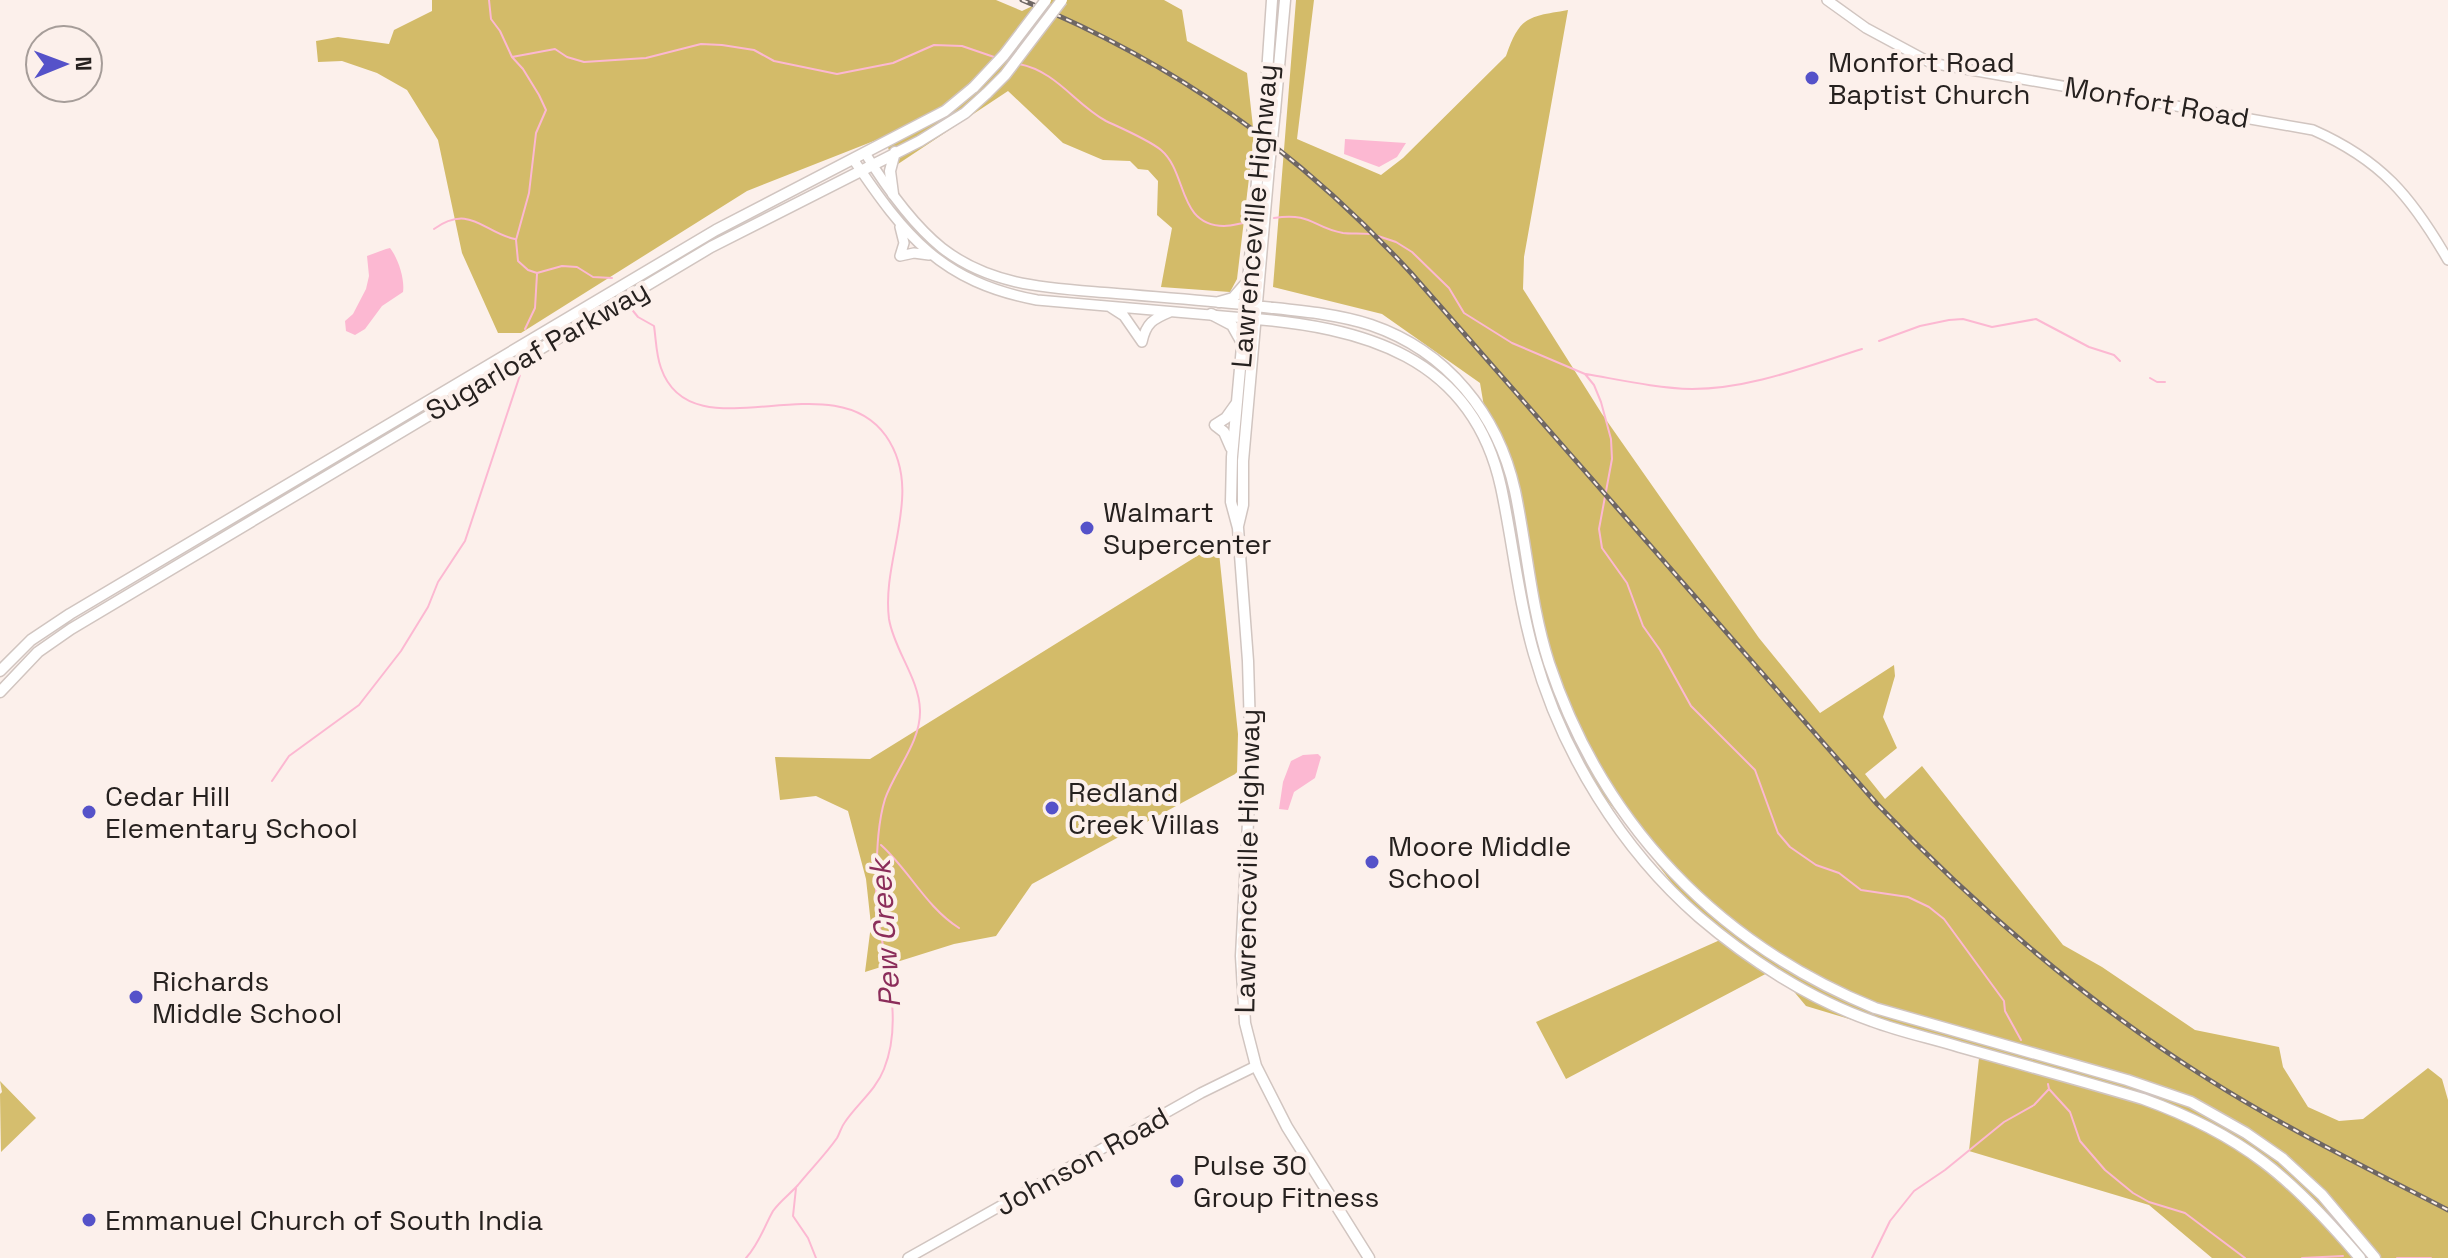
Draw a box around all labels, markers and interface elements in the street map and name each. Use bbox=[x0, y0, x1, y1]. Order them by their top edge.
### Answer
north arrow bbox=[24, 24, 104, 104]
place label: Monfort Road Baptist Church bbox=[1828, 44, 2030, 112]
text: N bbox=[70, 56, 98, 71]
street label: Lawrenceville Highway bbox=[1223, 63, 1285, 369]
street label: Monfort Road bbox=[2062, 68, 2252, 136]
marker: Monfort Road Baptist Church bbox=[1803, 69, 1821, 87]
street label: Sugarloaf Parkway bbox=[419, 272, 655, 428]
place label: Walmart Supercenter bbox=[1103, 494, 1272, 562]
marker: Walmart Supercenter bbox=[1078, 519, 1096, 537]
street label: Lawrenceville Highway bbox=[1226, 708, 1268, 1014]
place label: Redland Creek Villas bbox=[1068, 774, 1220, 842]
place label: Cedar Hill Elementary School bbox=[105, 778, 358, 846]
marker: Redland Creek Villas bbox=[1043, 799, 1061, 817]
marker: Cedar Hill Elementary School bbox=[80, 803, 98, 821]
place label: Moore Middle School bbox=[1388, 828, 1571, 896]
marker: Moore Middle School bbox=[1363, 853, 1381, 871]
water label: Pew Creek bbox=[860, 856, 909, 1009]
place label: Richards Middle School bbox=[152, 963, 342, 1031]
marker: Richards Middle School bbox=[127, 988, 145, 1006]
street label: Johnson Road bbox=[989, 1099, 1175, 1223]
place label: Pulse 30 Group Fitness bbox=[1193, 1147, 1379, 1215]
marker: Pulse 30 Group Fitness bbox=[1168, 1172, 1186, 1190]
place label: Emmanuel Church of South India bbox=[105, 1202, 543, 1238]
marker: Emmanuel Church of South India bbox=[80, 1211, 98, 1229]

